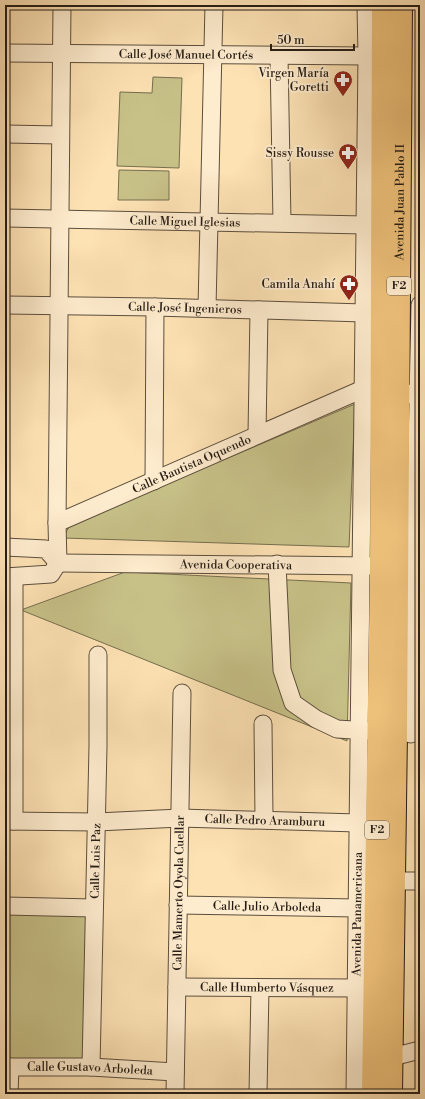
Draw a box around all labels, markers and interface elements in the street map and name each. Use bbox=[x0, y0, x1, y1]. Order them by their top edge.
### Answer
scale bar bbox=[271, 26, 354, 52]
text: 50 m bbox=[277, 33, 305, 48]
street label: Calle José Manuel Cortés bbox=[119, 46, 253, 63]
place label: Virgen María Goretti bbox=[257, 66, 330, 95]
pharmacy icon: Virgen María Goretti bbox=[332, 69, 354, 97]
pharmacy icon: Sissy Rousse bbox=[337, 142, 359, 170]
street label: Avenida Juan Pablo II bbox=[392, 143, 408, 261]
place label: Sissy Rousse bbox=[266, 146, 334, 161]
street label: Calle Miguel Iglesias bbox=[129, 213, 240, 230]
pharmacy icon: Camila Anahí bbox=[338, 273, 360, 301]
place label: Camila Anahí bbox=[262, 277, 336, 292]
road number: F2 bbox=[387, 277, 411, 295]
street label: Calle José Ingenieros bbox=[128, 299, 242, 317]
street label: Calle Bautista Oquendo bbox=[130, 431, 254, 497]
street label: Avenida Cooperativa bbox=[179, 557, 293, 573]
street label: Calle Pedro Aramburu bbox=[204, 811, 326, 830]
street label: Calle Mamerto Oyola Cuellar bbox=[170, 815, 187, 971]
road number: F2 bbox=[365, 821, 389, 839]
street label: Calle Luis Paz bbox=[87, 823, 104, 899]
street label: Avenida Panamericana bbox=[349, 851, 365, 977]
street label: Calle Julio Arboleda bbox=[213, 898, 322, 915]
street label: Calle Humberto Vásquez bbox=[200, 980, 334, 995]
street label: Calle Gustavo Arboleda bbox=[27, 1059, 154, 1078]

